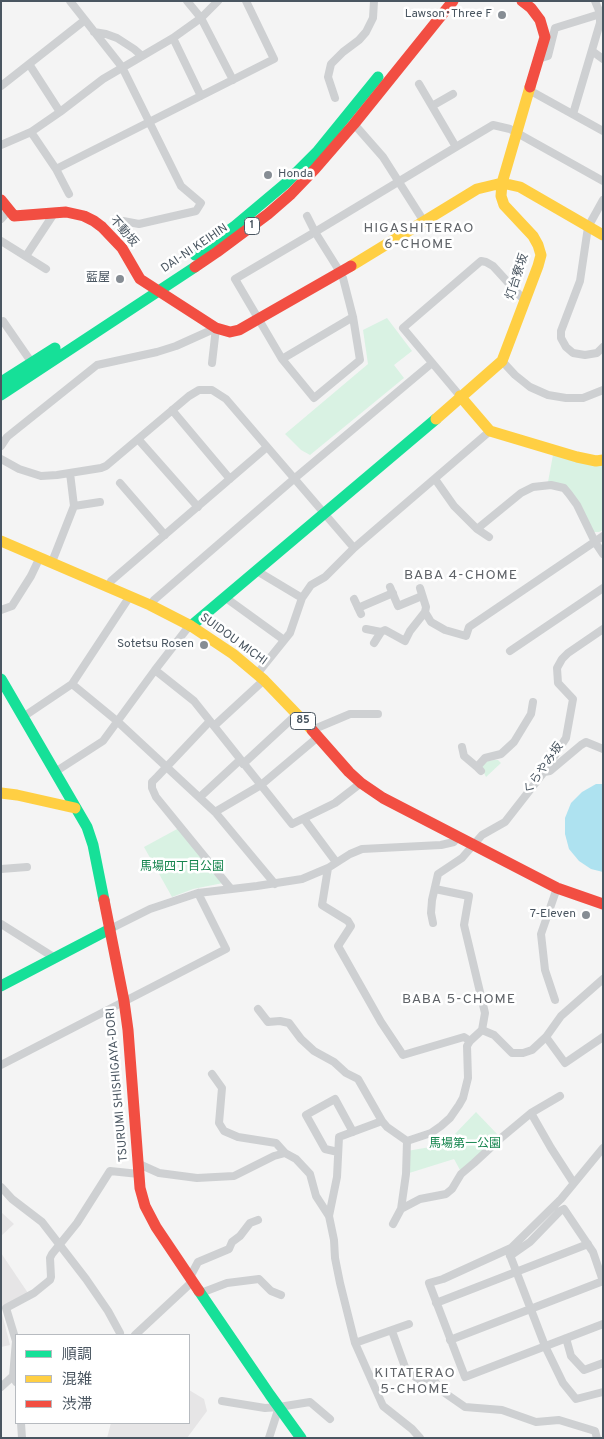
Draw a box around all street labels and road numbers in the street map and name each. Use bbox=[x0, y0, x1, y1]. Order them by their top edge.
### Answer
street label: 不動坂 bbox=[106, 214, 140, 250]
road number: 1 bbox=[244, 218, 260, 235]
street label: DAI-NI KEIHIN bbox=[159, 221, 231, 277]
street label: 灯台寮坂 bbox=[504, 252, 532, 302]
street label: SUIDOU MICHI bbox=[197, 611, 269, 669]
road number: 85 bbox=[290, 712, 316, 729]
street label: くらやみ坂 bbox=[521, 740, 567, 798]
street label: TSURUMI SHISHIGAYA-DORI bbox=[104, 1007, 132, 1163]

